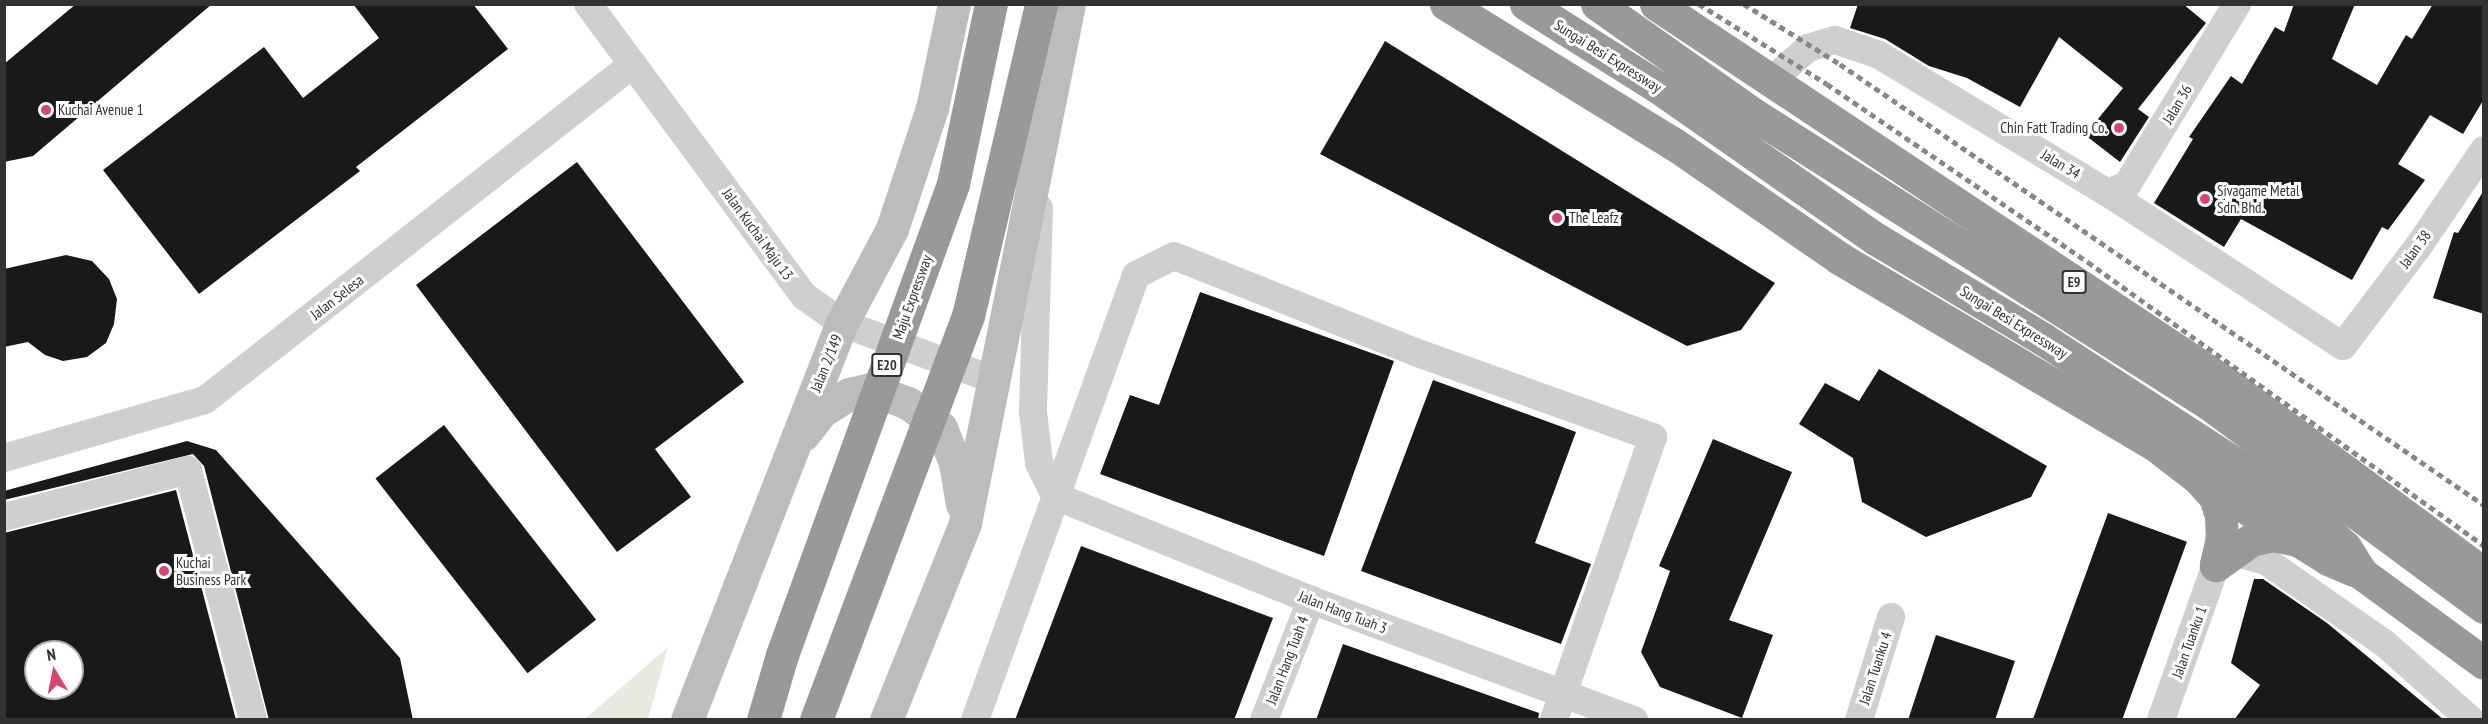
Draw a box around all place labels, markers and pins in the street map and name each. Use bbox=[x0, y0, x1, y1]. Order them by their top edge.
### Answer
place label: Kuchai Avenue 1 bbox=[58, 101, 144, 119]
marker: Kuchai Avenue 1 bbox=[39, 103, 53, 117]
place label: Chin Fatt Trading Co. bbox=[2000, 119, 2107, 137]
marker: Chin Fatt Trading Co. bbox=[2112, 121, 2126, 135]
place label: Sivagame Metal Sdn. Bhd. bbox=[2217, 181, 2299, 216]
marker: Sivagame Metal Sdn. Bhd. bbox=[2198, 192, 2212, 206]
place label: The Leafz bbox=[1569, 209, 1619, 227]
marker: The Leafz bbox=[1550, 211, 1564, 225]
place label: Kuchai Business Park bbox=[176, 553, 246, 588]
marker: Kuchai Business Park bbox=[157, 564, 171, 578]

